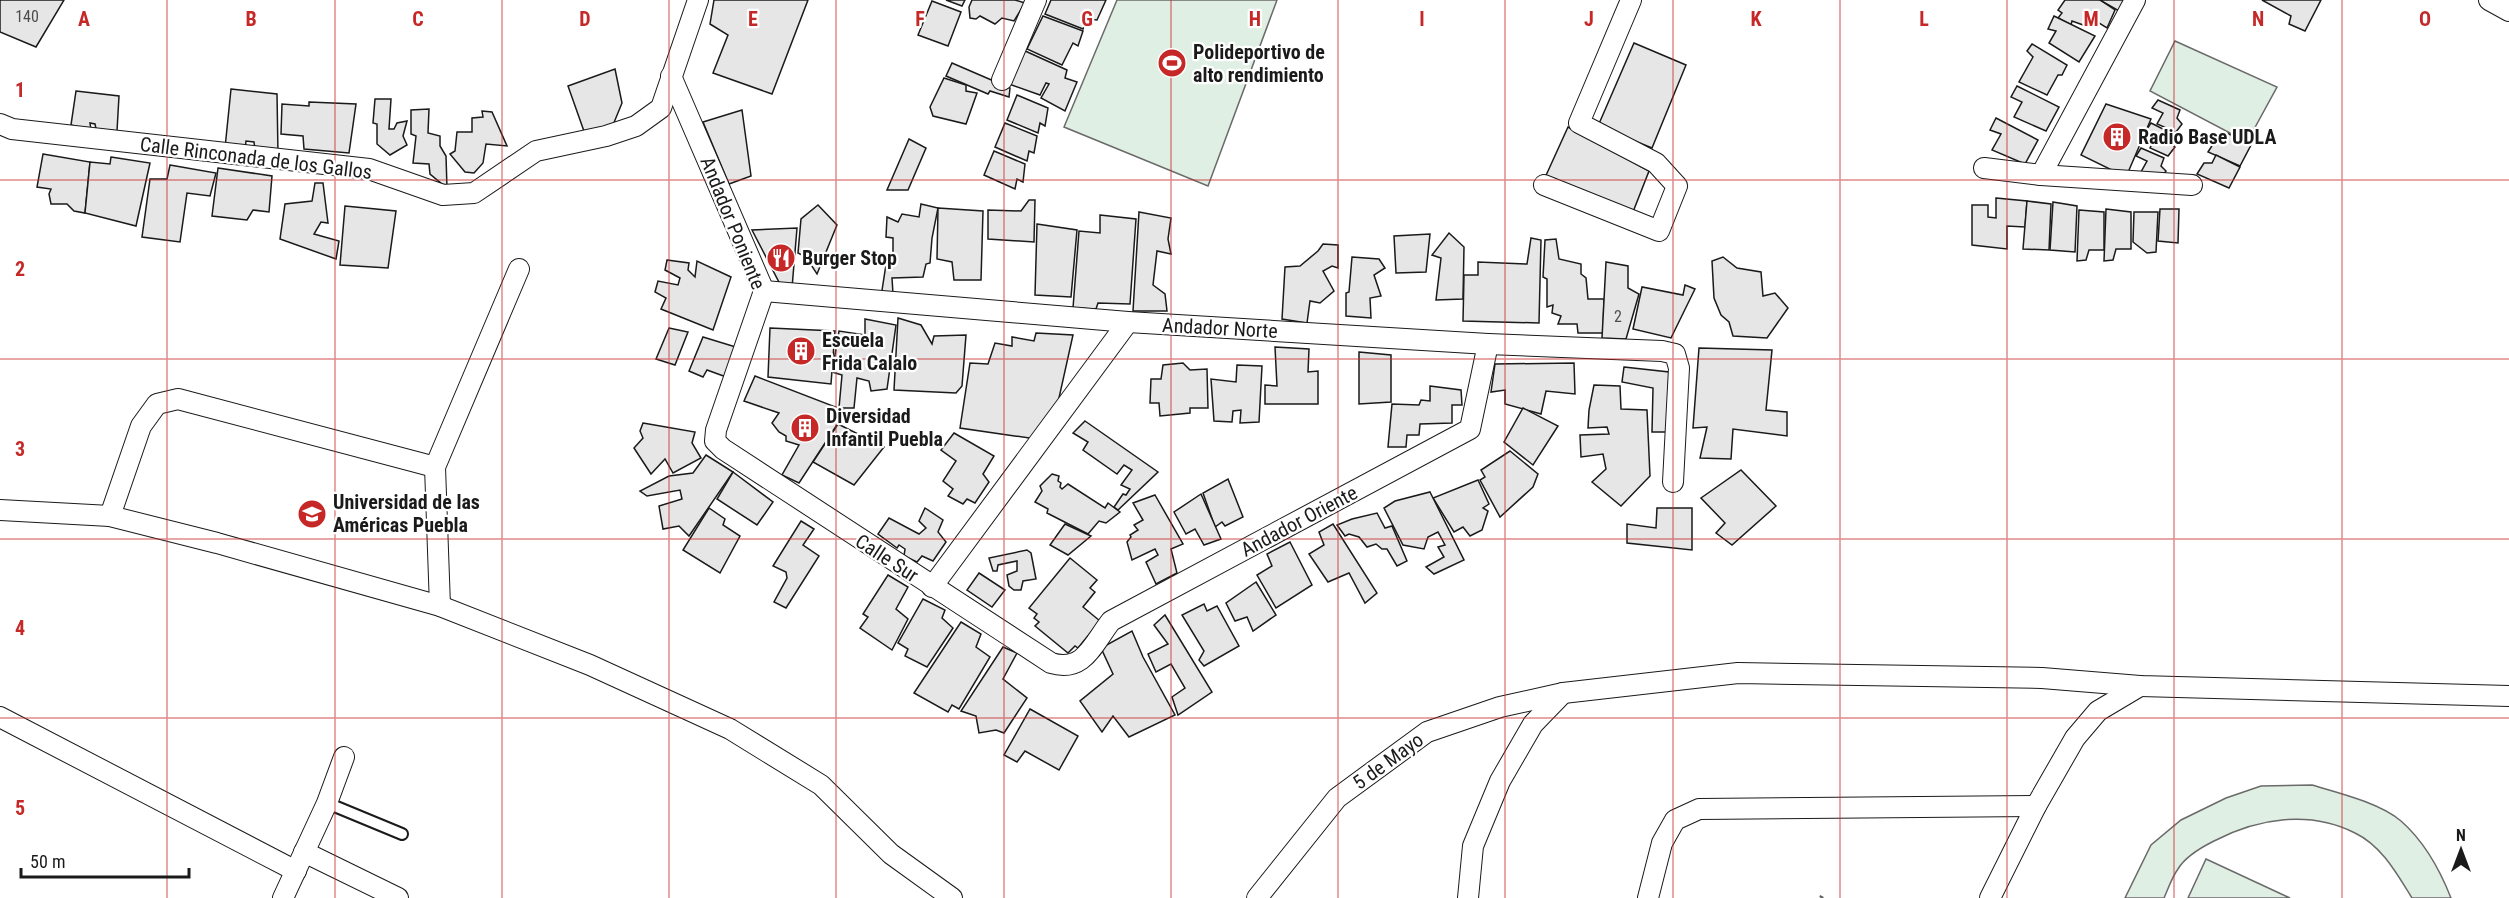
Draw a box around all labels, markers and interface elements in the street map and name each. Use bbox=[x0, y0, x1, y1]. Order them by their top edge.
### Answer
house number: 140 bbox=[15, 7, 39, 26]
text: A bbox=[78, 7, 90, 31]
text: B bbox=[245, 7, 257, 31]
text: C bbox=[412, 7, 424, 31]
text: D bbox=[579, 7, 591, 31]
text: E bbox=[748, 7, 758, 31]
text: F bbox=[915, 7, 925, 31]
text: G bbox=[1081, 7, 1093, 31]
text: H bbox=[1249, 7, 1261, 31]
text: I bbox=[1419, 7, 1425, 31]
text: J bbox=[1584, 7, 1594, 31]
text: K bbox=[1750, 7, 1762, 31]
text: L bbox=[1919, 7, 1929, 31]
text: M bbox=[2083, 7, 2099, 31]
text: N bbox=[2252, 7, 2264, 31]
text: O bbox=[2419, 7, 2431, 31]
place label: Polideportivo de alto rendimiento bbox=[1193, 40, 1325, 87]
sports icon: Polideportivo de alto rendimiento bbox=[1156, 47, 1188, 79]
text: 1 bbox=[15, 78, 25, 102]
building icon: Radio Base UDLA bbox=[2101, 121, 2133, 153]
place label: Radio Base UDLA bbox=[2138, 125, 2276, 149]
street label: Calle Rinconada de los Gallos bbox=[139, 132, 373, 184]
street label: Andador Poniente bbox=[695, 153, 771, 293]
restaurant icon: Burger Stop bbox=[765, 242, 797, 274]
place label: Burger Stop bbox=[802, 246, 897, 270]
text: 2 bbox=[15, 257, 25, 281]
house number: 2 bbox=[1614, 307, 1622, 326]
street label: Andador Norte bbox=[1162, 313, 1278, 343]
place label: Escuela Frida Calalo bbox=[822, 328, 917, 375]
building icon: Escuela Frida Calalo bbox=[785, 335, 817, 367]
place label: Diversidad Infantil Puebla bbox=[826, 404, 943, 451]
building icon: Diversidad Infantil Puebla bbox=[789, 412, 821, 444]
text: 3 bbox=[15, 437, 25, 461]
street label: Andador Oriente bbox=[1237, 480, 1361, 562]
place label: Universidad de las Américas Puebla bbox=[333, 490, 480, 537]
school or university icon: Universidad de las Américas Puebla bbox=[296, 498, 328, 530]
street label: Calle Sur bbox=[851, 529, 923, 587]
text: 4 bbox=[15, 616, 25, 640]
street label: 5 de Mayo bbox=[1348, 727, 1428, 795]
text: 5 bbox=[15, 796, 25, 820]
north arrow bbox=[2431, 820, 2491, 880]
text: N bbox=[2456, 826, 2466, 845]
scale bar bbox=[21, 841, 189, 879]
text: 50 m bbox=[30, 851, 65, 872]

